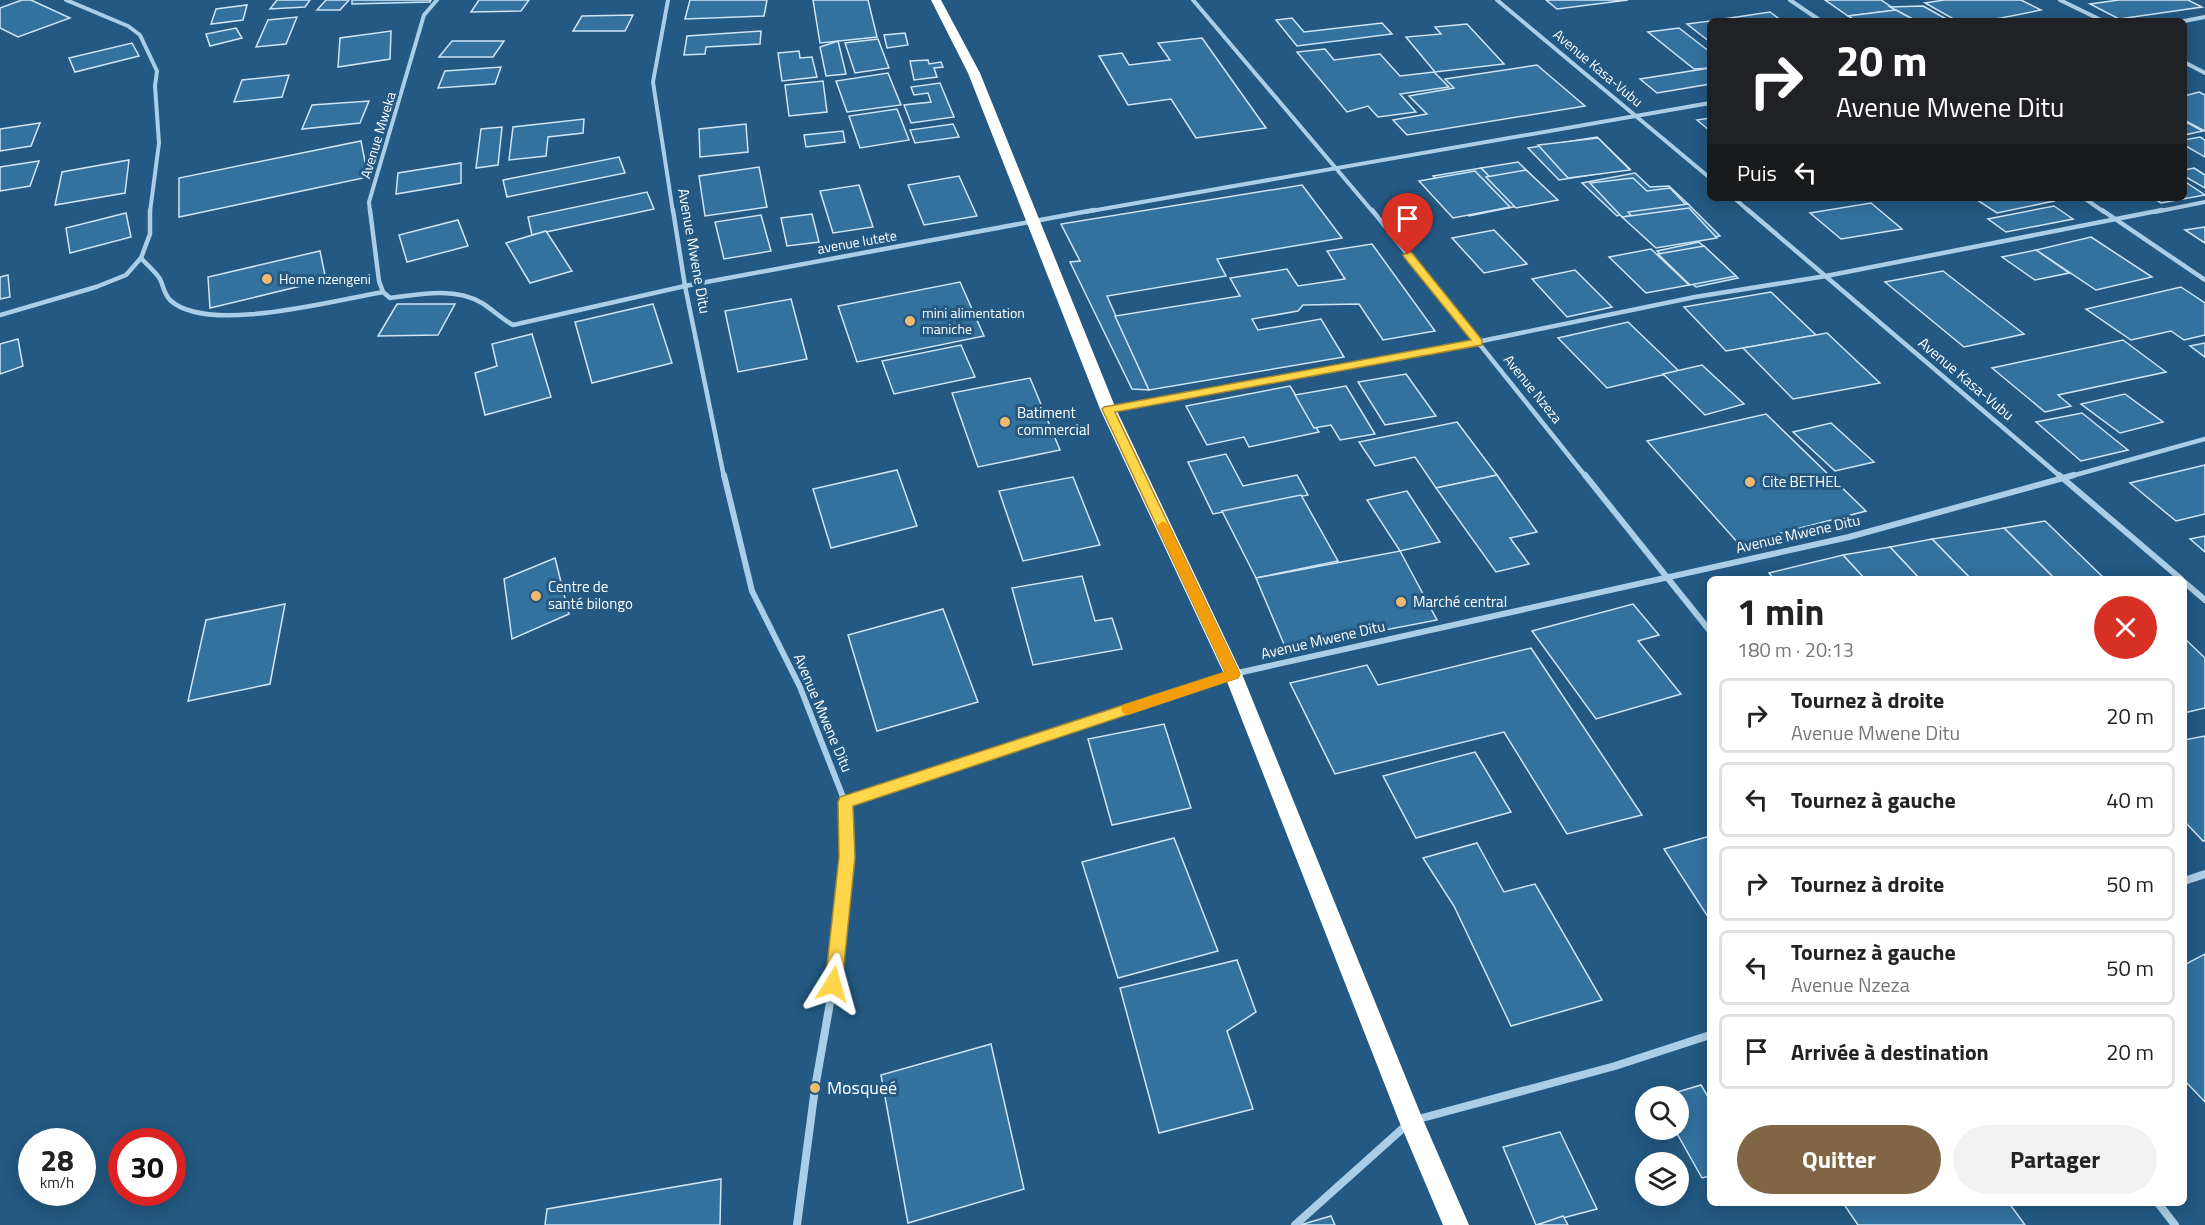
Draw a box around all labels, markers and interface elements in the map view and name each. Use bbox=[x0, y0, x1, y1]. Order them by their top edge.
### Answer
street label: Avenue Kasa-Vubu bbox=[1549, 24, 1648, 111]
text: 20 m bbox=[1836, 28, 1928, 92]
icon: right bbox=[1737, 42, 1815, 120]
text: Avenue Mwene Ditu bbox=[1836, 86, 2064, 127]
street label: Avenue Mweka bbox=[354, 89, 401, 181]
text: Puis bbox=[1737, 156, 1777, 190]
icon: left bbox=[1789, 156, 1822, 189]
street label: Avenue Mwene Ditu bbox=[672, 186, 717, 315]
pin bbox=[1382, 193, 1433, 255]
icon: arrive bbox=[1391, 202, 1424, 235]
street label: avenue lutete bbox=[816, 224, 898, 259]
place label: Home nzengeni bbox=[279, 268, 371, 289]
marker: Home nzengeni bbox=[260, 272, 274, 286]
place label: mini alimentation maniche bbox=[922, 302, 1025, 339]
marker: mini alimentation maniche bbox=[903, 314, 917, 328]
street label: Avenue Kasa-Vubu bbox=[1913, 332, 2019, 426]
street label: Avenue Nzeza bbox=[1499, 350, 1568, 428]
place label: Batiment commercial bbox=[1017, 401, 1090, 441]
marker: Batiment commercial bbox=[998, 415, 1012, 429]
place label: Cite BETHEL bbox=[1762, 470, 1841, 493]
marker: Cite BETHEL bbox=[1743, 475, 1757, 489]
street label: Avenue Mwene Ditu bbox=[1733, 508, 1862, 559]
place label: Centre de santé bilongo bbox=[548, 575, 633, 615]
text: 1 min bbox=[1737, 584, 1824, 639]
marker: Centre de santé bilongo bbox=[529, 589, 543, 603]
place label: Marché central bbox=[1413, 590, 1507, 613]
marker: Marché central bbox=[1394, 595, 1408, 609]
button: close bbox=[2094, 596, 2157, 659]
street label: Avenue Mwene Ditu bbox=[1258, 614, 1387, 665]
text: 180 m · 20:13 bbox=[1737, 634, 1854, 665]
street label: Avenue Mwene Ditu bbox=[788, 650, 859, 776]
text: Tournez à droite bbox=[1791, 683, 1944, 717]
icon: right bbox=[1740, 699, 1773, 732]
text: 20 m bbox=[2106, 699, 2154, 733]
text: Avenue Mwene Ditu bbox=[1791, 717, 1960, 748]
icon: left bbox=[1740, 783, 1773, 816]
text: Tournez à gauche bbox=[1791, 783, 1956, 817]
text: 40 m bbox=[2106, 783, 2154, 817]
icon: right bbox=[1740, 867, 1773, 900]
text: Tournez à droite bbox=[1791, 867, 1944, 901]
text: 50 m bbox=[2106, 867, 2154, 901]
text: Tournez à gauche bbox=[1791, 935, 1956, 969]
icon: left bbox=[1740, 951, 1773, 984]
text: 50 m bbox=[2106, 951, 2154, 985]
position arrow bbox=[801, 952, 865, 1016]
text: Avenue Nzeza bbox=[1791, 969, 1910, 1000]
icon: arrive bbox=[1740, 1035, 1773, 1068]
text: Arrivée à destination bbox=[1791, 1035, 1989, 1069]
text: 20 m bbox=[2106, 1035, 2154, 1069]
place label: Mosqueé bbox=[827, 1074, 897, 1101]
marker: Mosqueé bbox=[808, 1081, 822, 1095]
map controls bbox=[1635, 1086, 1689, 1206]
button: search bbox=[1635, 1086, 1689, 1140]
button: Quitter bbox=[1737, 1125, 1941, 1194]
button: Partager bbox=[1953, 1125, 2157, 1194]
speed limit sign: 30 bbox=[108, 1128, 186, 1206]
text: 28 bbox=[40, 1137, 74, 1183]
button: layers bbox=[1635, 1152, 1689, 1206]
text: km/h bbox=[40, 1171, 74, 1194]

